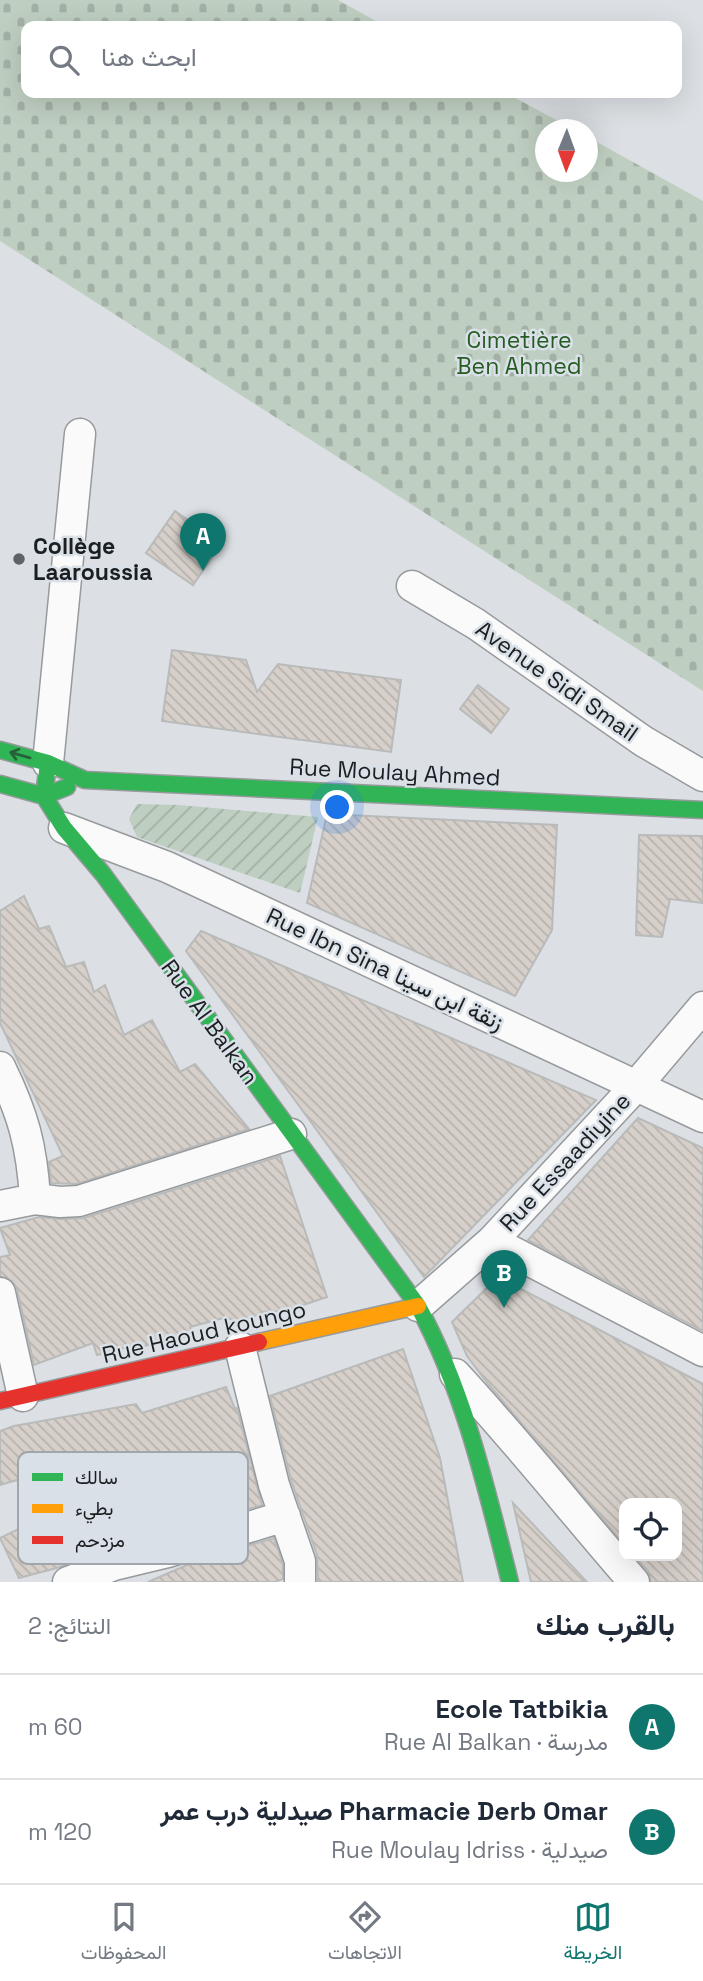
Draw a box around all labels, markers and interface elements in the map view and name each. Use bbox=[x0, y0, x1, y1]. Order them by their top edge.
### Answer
search box bbox=[21, 21, 682, 98]
text: ابحث هنا bbox=[101, 40, 197, 74]
icon: search bbox=[45, 41, 83, 79]
north arrow bbox=[535, 119, 598, 182]
park label: Cimetière Ben Ahmed bbox=[456, 325, 582, 381]
pin: A bbox=[180, 513, 226, 571]
place label: Collège Laaroussia bbox=[33, 531, 153, 587]
marker: Collège Laaroussia bbox=[11, 551, 27, 567]
street label: Avenue Sidi Smail bbox=[470, 614, 644, 748]
one-way arrow bbox=[9, 748, 31, 761]
street label: Rue Moulay Ahmed bbox=[289, 751, 501, 793]
your location bbox=[320, 790, 354, 824]
street label: Rue Ibn Sina زنقة ابن سينا bbox=[262, 901, 508, 1037]
street label: Rue Al Balkan bbox=[155, 954, 265, 1090]
street label: Rue Essaadiyine bbox=[493, 1086, 637, 1238]
pin: B bbox=[481, 1250, 527, 1308]
street label: Rue Haoud koungo bbox=[99, 1294, 309, 1370]
legend bbox=[18, 1452, 248, 1564]
text: سالك bbox=[75, 1465, 118, 1490]
text: بطيء bbox=[75, 1496, 113, 1524]
map controls bbox=[619, 1498, 682, 1561]
button: locate bbox=[619, 1498, 682, 1561]
text: مزدحم bbox=[75, 1528, 125, 1553]
text: بالقرب منك bbox=[536, 1605, 675, 1644]
text: النتائج: 2 bbox=[28, 1611, 111, 1641]
text: Ecole Tatbikia bbox=[436, 1692, 608, 1726]
text: 60 m bbox=[28, 1712, 83, 1742]
text: A bbox=[645, 1712, 659, 1742]
text: مدرسة · Rue Al Balkan bbox=[384, 1727, 608, 1757]
text: Pharmacie Derb Omar صيدلية درب عمر bbox=[160, 1794, 608, 1828]
text: 120 m bbox=[28, 1817, 92, 1847]
text: B bbox=[644, 1817, 660, 1847]
text: صيدلية · Rue Moulay Idriss bbox=[331, 1835, 608, 1865]
tab: المحفوظات bbox=[81, 1898, 166, 1969]
tab: الاتجاهات bbox=[328, 1898, 402, 1969]
tab: الخريطة bbox=[563, 1898, 622, 1969]

